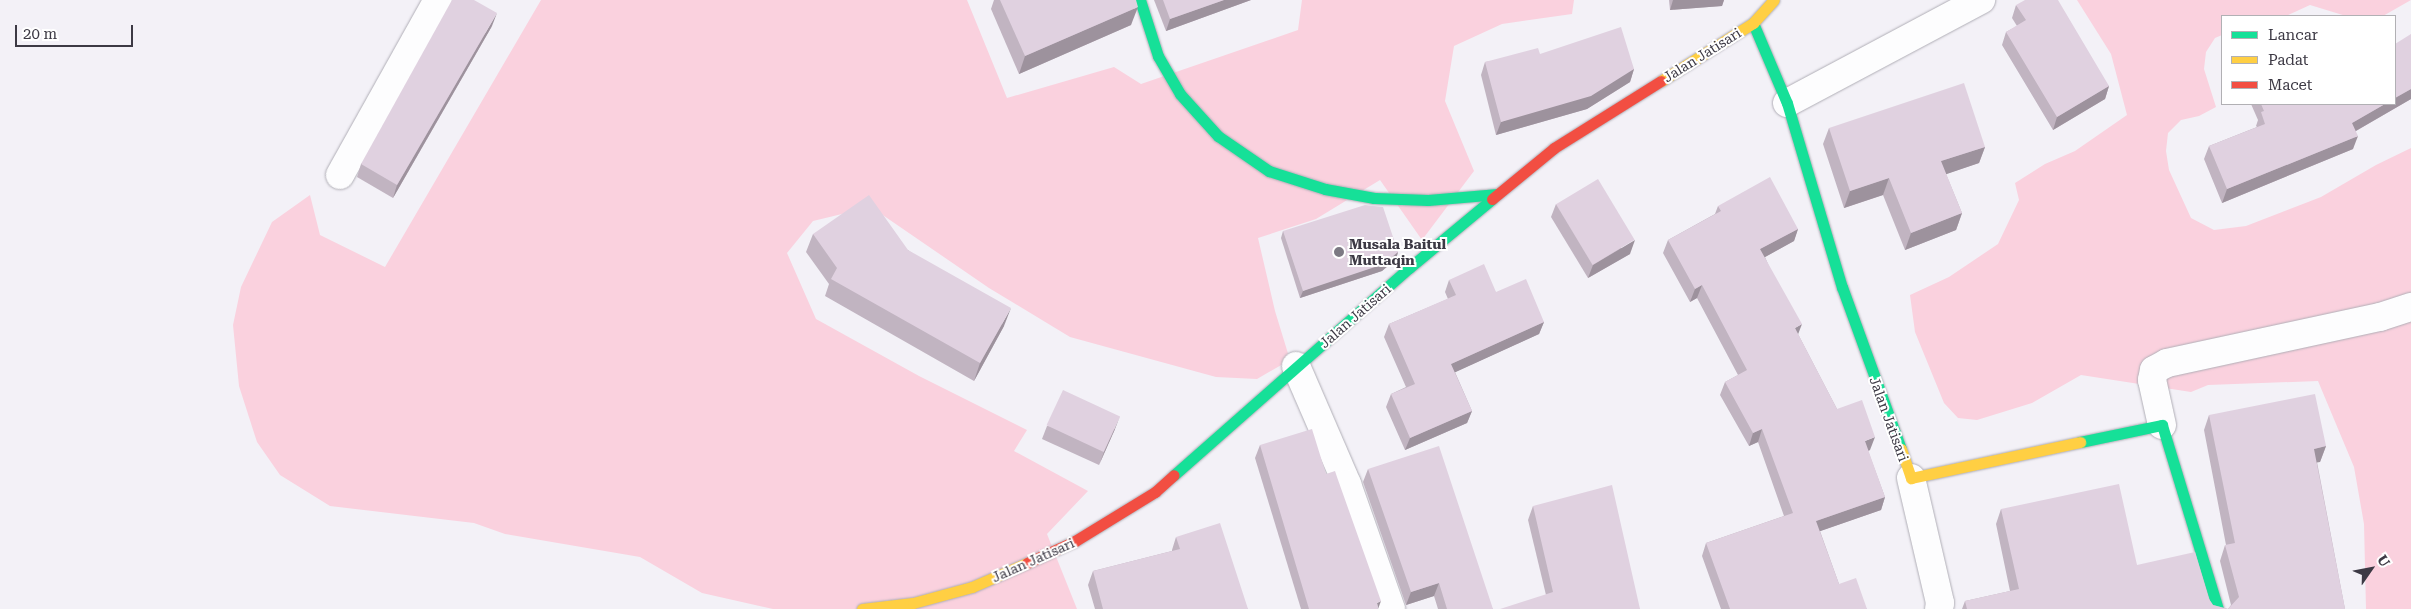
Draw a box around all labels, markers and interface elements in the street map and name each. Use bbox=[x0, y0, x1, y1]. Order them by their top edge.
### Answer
scale bar bbox=[18, 15, 135, 47]
legend bbox=[2221, 15, 2396, 105]
street label: Jalan Jatisari bbox=[1660, 24, 1744, 86]
text: 20 m bbox=[23, 25, 57, 43]
text: Lancar bbox=[2268, 26, 2318, 44]
text: Padat bbox=[2268, 51, 2308, 69]
text: Macet bbox=[2268, 76, 2312, 94]
place label: Musala Baitul Muttaqin bbox=[1349, 236, 1446, 268]
marker: Musala Baitul Muttaqin bbox=[1333, 246, 1345, 258]
street label: Jalan Jatisari bbox=[1316, 281, 1394, 351]
street label: Jalan Jatisari bbox=[1866, 374, 1912, 464]
street label: Jalan Jatisari bbox=[989, 534, 1077, 586]
north arrow bbox=[2346, 544, 2396, 594]
text: U bbox=[2374, 552, 2393, 570]

